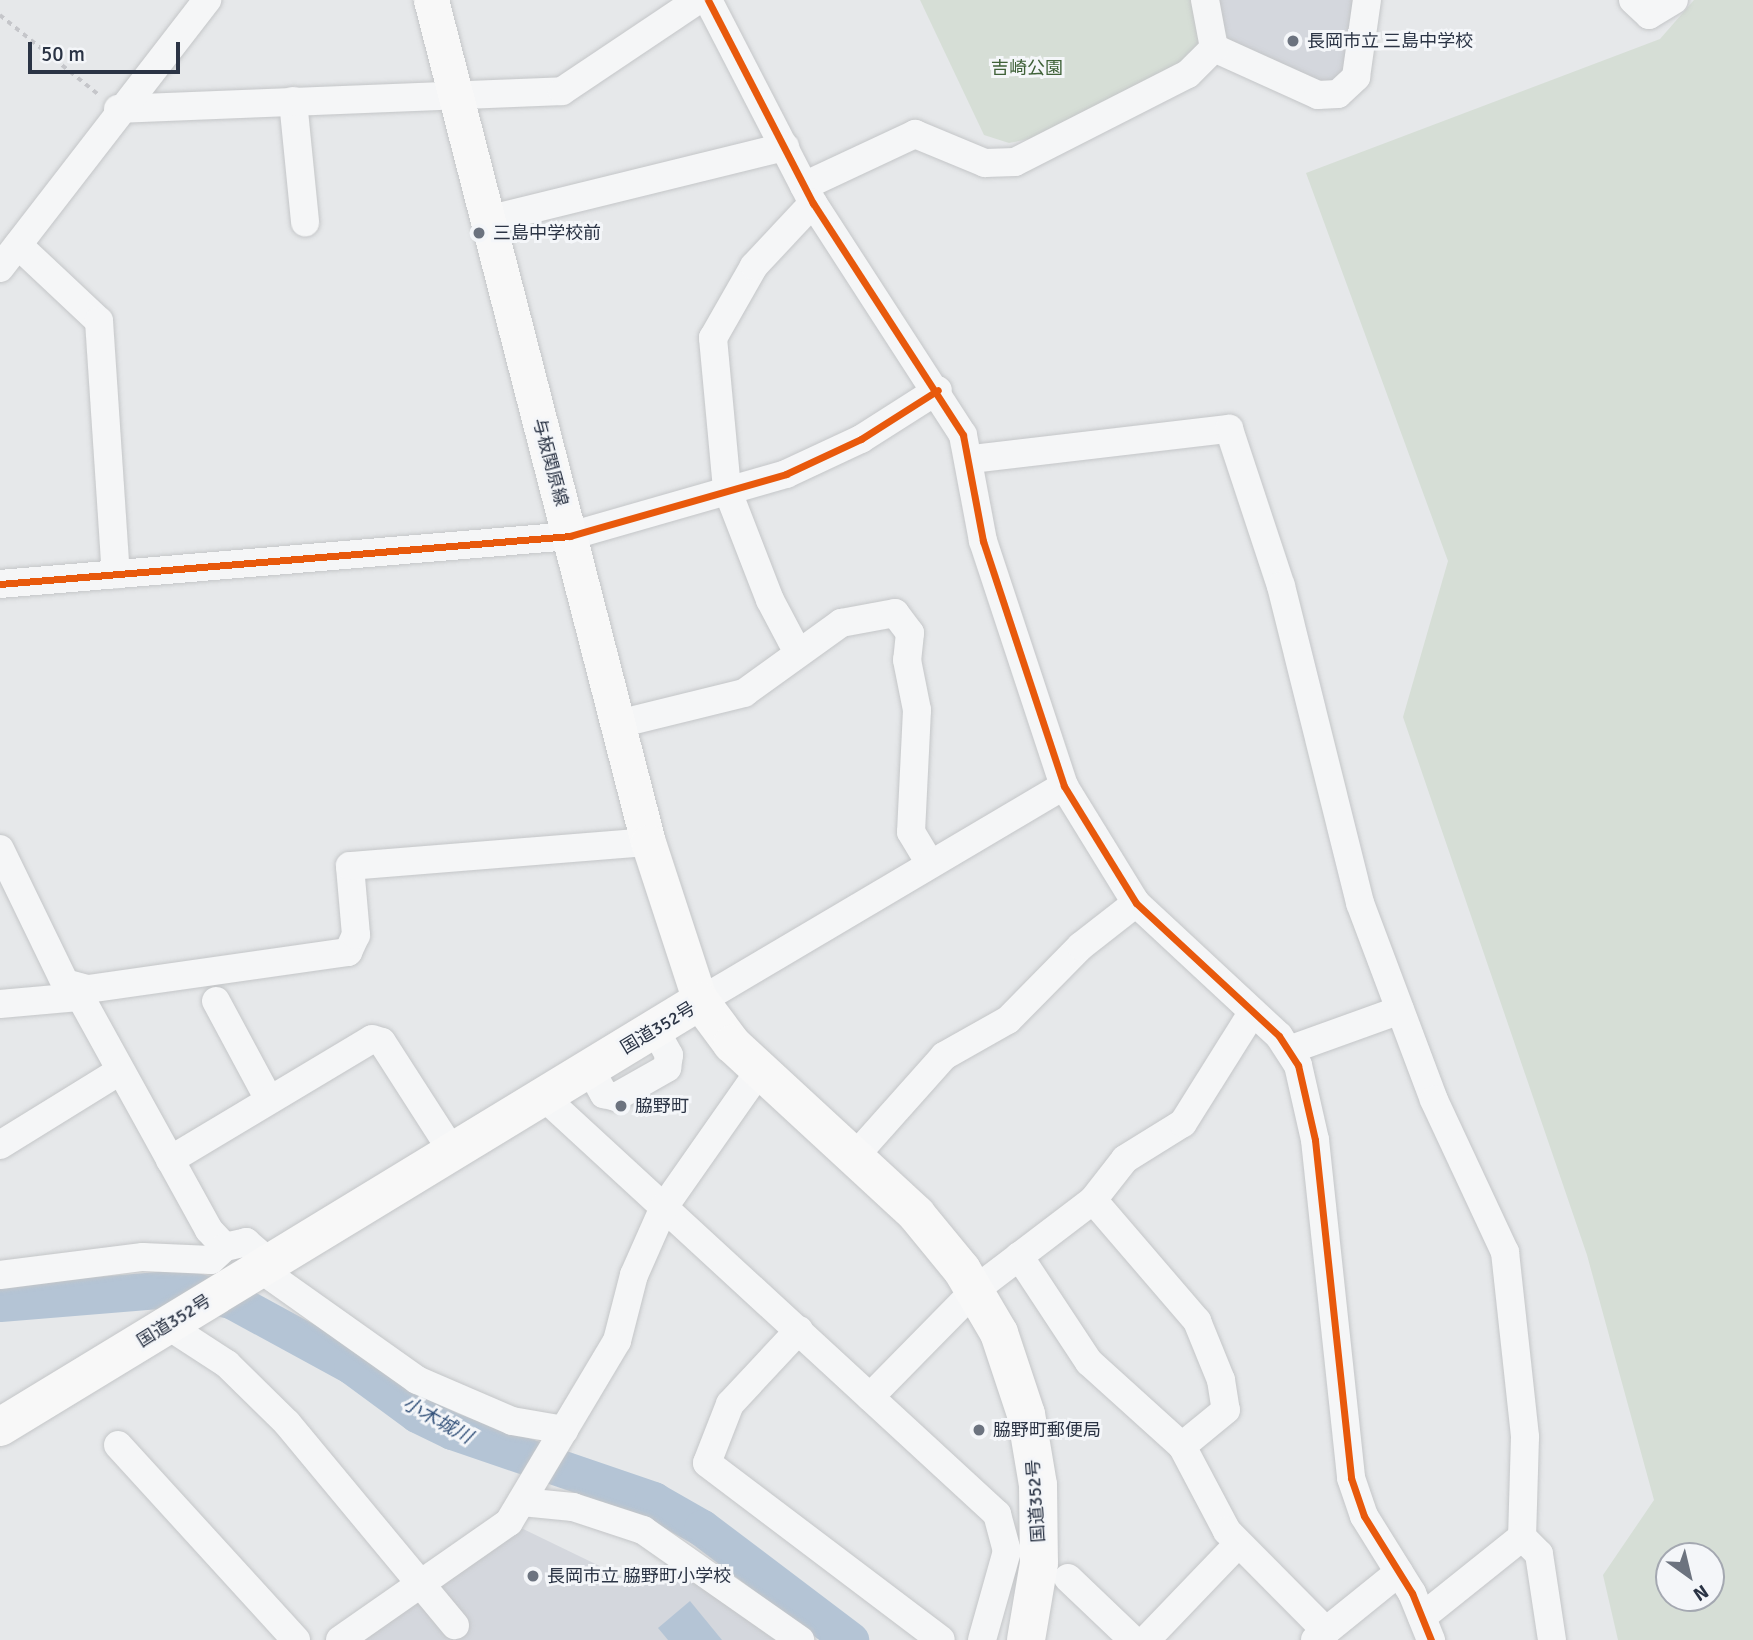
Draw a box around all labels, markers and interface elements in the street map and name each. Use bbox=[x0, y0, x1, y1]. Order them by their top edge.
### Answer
scale bar bbox=[32, 28, 184, 72]
place label: 長岡市立 三島中学校 bbox=[1307, 30, 1473, 52]
marker: 長岡市立 三島中学校 bbox=[1285, 33, 1301, 49]
text: 50 m bbox=[41, 41, 85, 67]
park label: 吉崎公園 bbox=[991, 57, 1063, 79]
place label: 三島中学校前 bbox=[493, 222, 601, 244]
marker: 三島中学校前 bbox=[471, 225, 487, 241]
street label: 与板関原線 bbox=[528, 416, 572, 508]
street label: 国道352号 bbox=[617, 997, 699, 1059]
place label: 脇野町 bbox=[635, 1095, 689, 1117]
marker: 脇野町 bbox=[613, 1098, 629, 1114]
street label: 国道352号 bbox=[133, 1290, 215, 1352]
water label: 小木城川 bbox=[398, 1393, 476, 1449]
place label: 脇野町郵便局 bbox=[993, 1419, 1101, 1441]
marker: 脇野町郵便局 bbox=[971, 1422, 987, 1438]
street label: 国道352号 bbox=[1022, 1459, 1050, 1543]
north arrow bbox=[1655, 1542, 1725, 1612]
place label: 長岡市立 脇野町小学校 bbox=[547, 1565, 731, 1587]
marker: 長岡市立 脇野町小学校 bbox=[525, 1568, 541, 1584]
text: N bbox=[1688, 1579, 1713, 1606]

